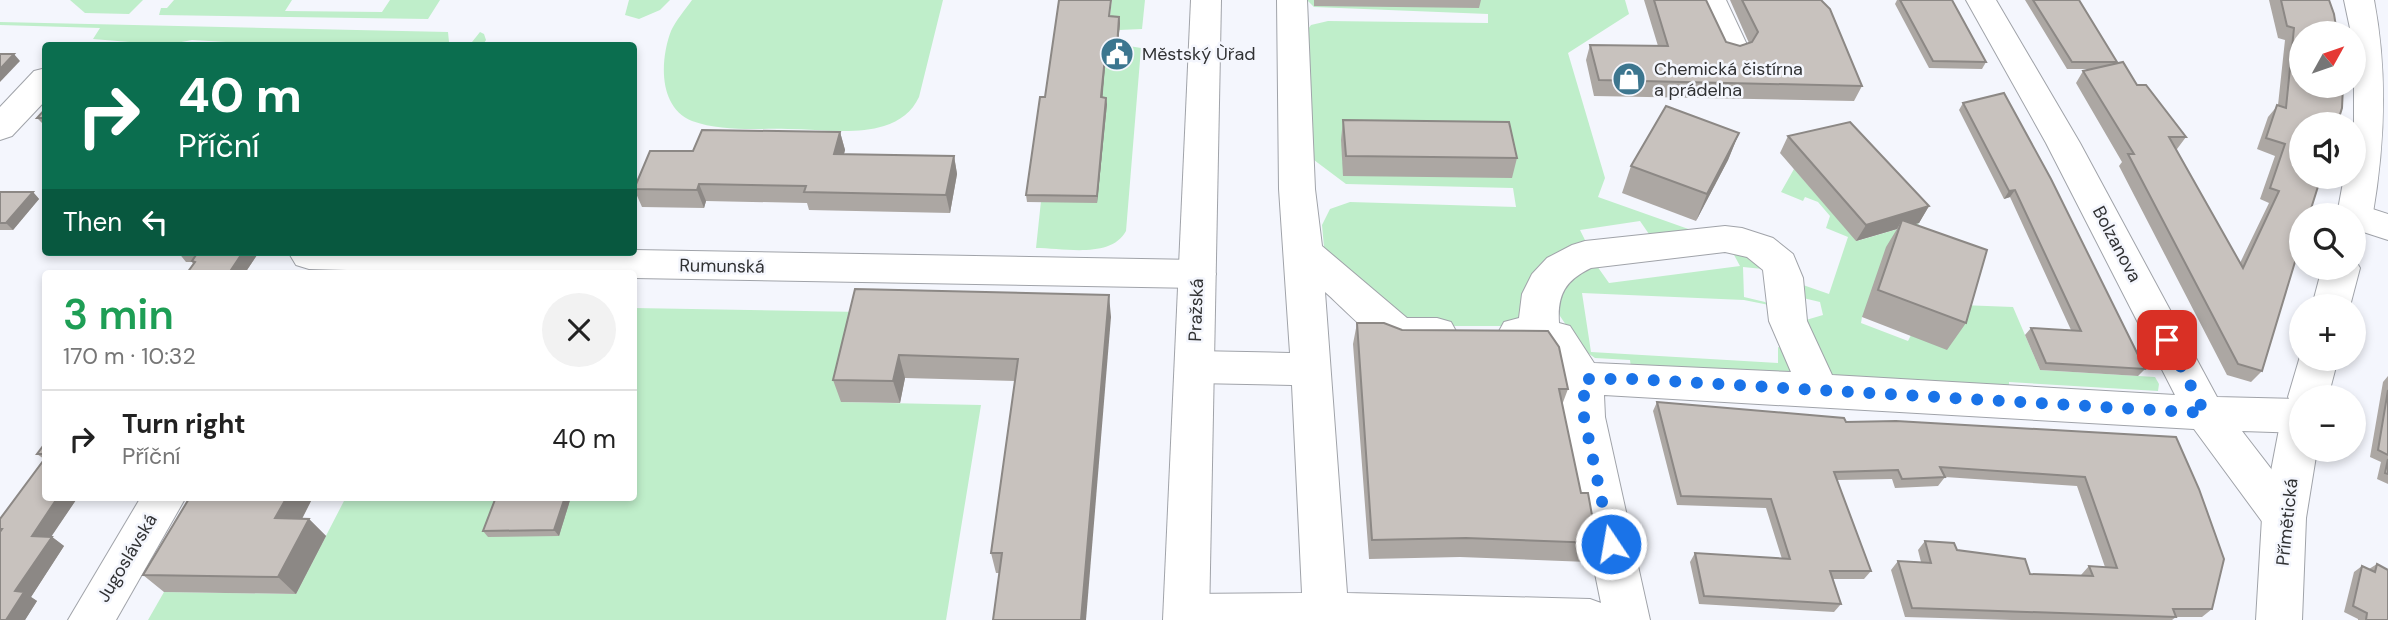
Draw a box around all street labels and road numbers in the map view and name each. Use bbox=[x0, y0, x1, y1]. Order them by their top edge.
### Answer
street label: Bolzanova bbox=[2087, 202, 2147, 286]
street label: Rumunská bbox=[679, 253, 765, 279]
street label: Pražská bbox=[1183, 278, 1209, 342]
street label: Přímětická bbox=[2270, 477, 2304, 567]
street label: Jugoslávská bbox=[91, 509, 163, 607]

